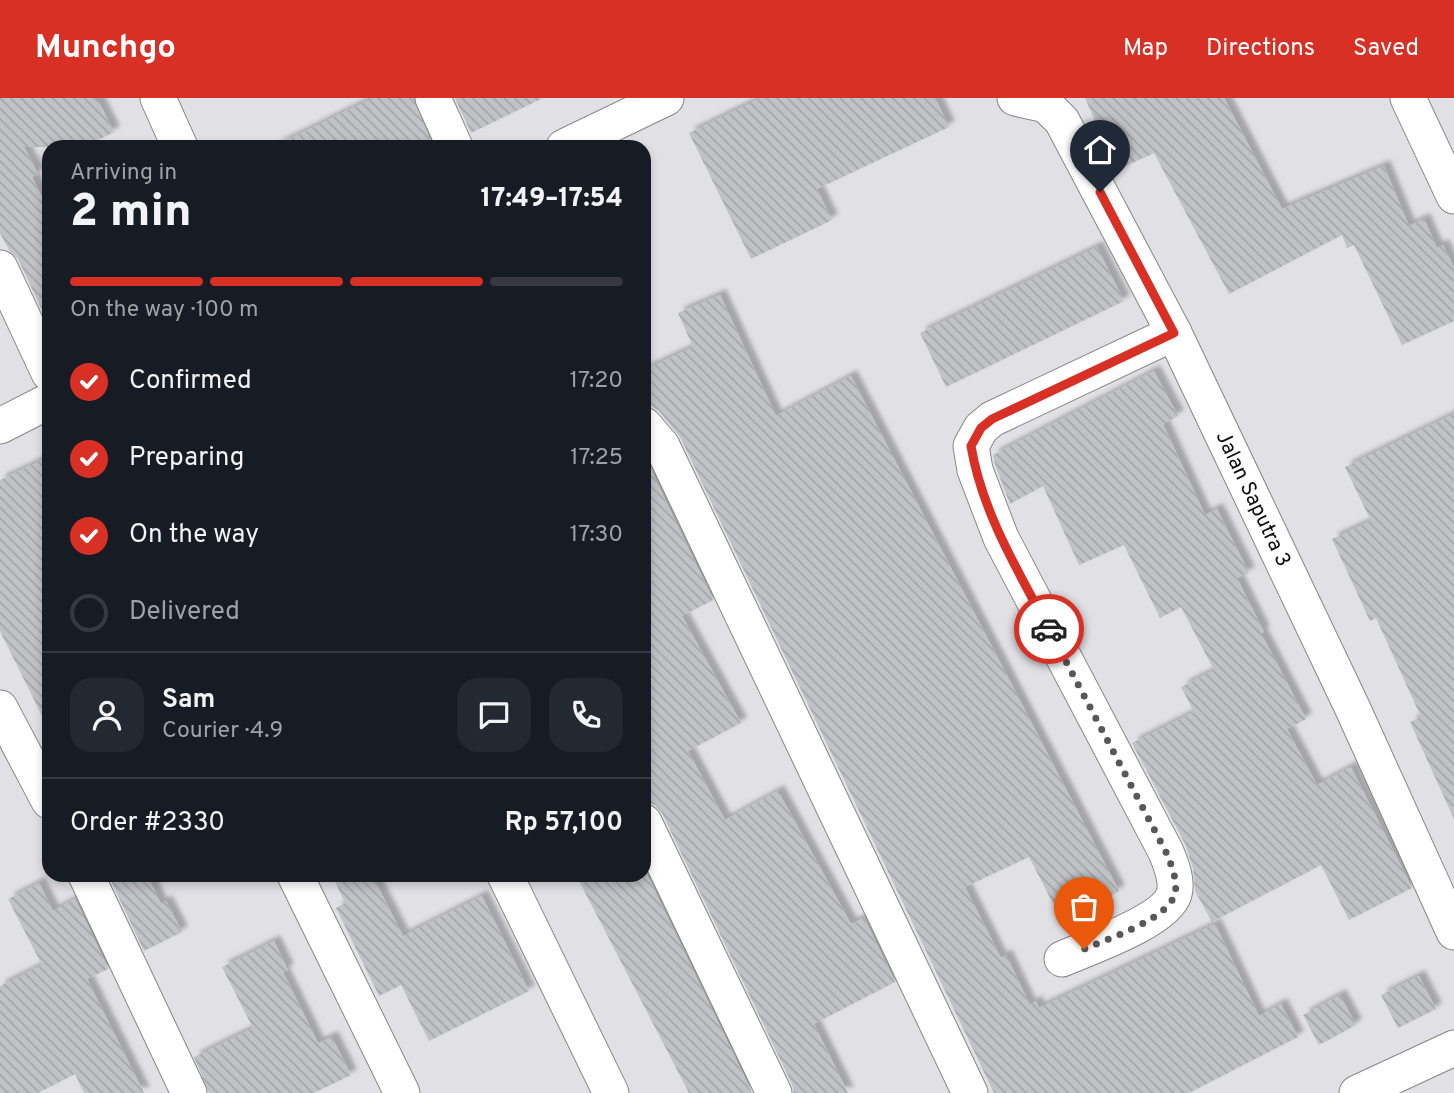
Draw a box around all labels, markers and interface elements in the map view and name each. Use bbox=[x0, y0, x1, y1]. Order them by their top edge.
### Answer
text: Munchgo bbox=[35, 28, 176, 70]
text: Map bbox=[1123, 34, 1168, 64]
text: Directions bbox=[1206, 34, 1315, 64]
text: Saved bbox=[1353, 34, 1419, 64]
pin bbox=[1070, 120, 1130, 192]
icon: home bbox=[1081, 131, 1119, 169]
text: Arriving in bbox=[70, 159, 177, 188]
text: 17:49–17:54 bbox=[481, 183, 623, 216]
text: 2 min bbox=[70, 184, 192, 243]
text: On the way · 100 m bbox=[70, 296, 259, 325]
icon: check bbox=[70, 363, 108, 401]
text: Confirmed bbox=[129, 365, 252, 398]
text: 17:20 bbox=[569, 367, 623, 396]
street label: Jalan Saputra 3 bbox=[1209, 427, 1297, 571]
icon: check bbox=[70, 440, 108, 478]
text: Preparing bbox=[129, 442, 244, 475]
text: 17:25 bbox=[570, 444, 623, 473]
icon: check bbox=[70, 517, 108, 555]
text: On the way bbox=[129, 519, 259, 552]
text: 17:30 bbox=[570, 521, 623, 550]
courier bbox=[1014, 594, 1084, 664]
text: Delivered bbox=[129, 596, 240, 629]
icon: car bbox=[1030, 610, 1068, 648]
button: person bbox=[70, 678, 144, 752]
button: chat bbox=[457, 678, 531, 752]
button: phone bbox=[549, 678, 623, 752]
text: Sam bbox=[162, 684, 215, 717]
text: Courier · 4.9 bbox=[162, 717, 283, 746]
text: Order #2330 bbox=[70, 807, 225, 840]
text: Rp 57,100 bbox=[505, 807, 623, 840]
pin bbox=[1054, 877, 1114, 949]
icon: bag bbox=[1065, 888, 1103, 926]

